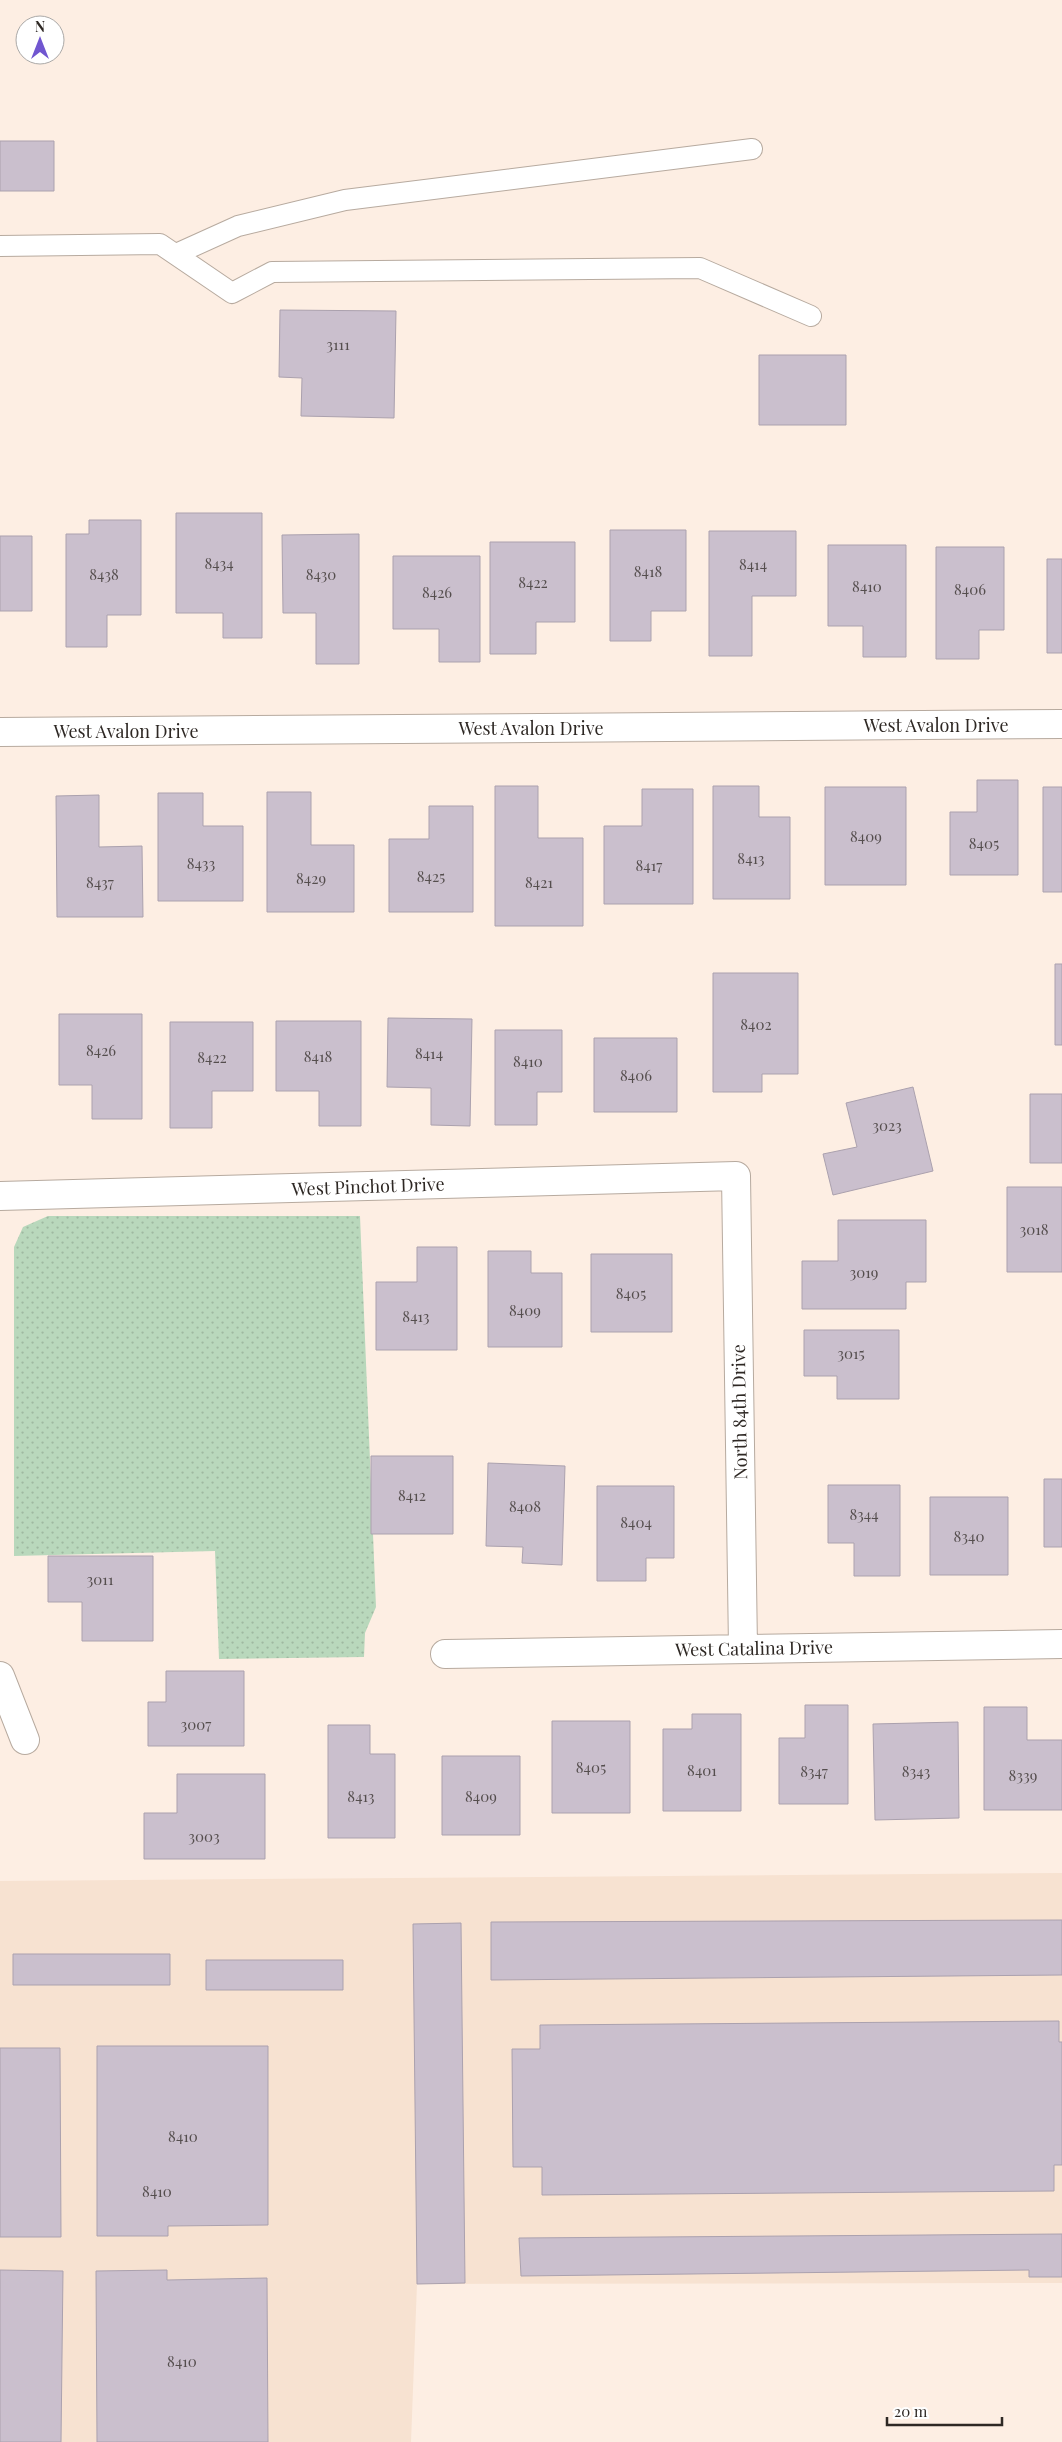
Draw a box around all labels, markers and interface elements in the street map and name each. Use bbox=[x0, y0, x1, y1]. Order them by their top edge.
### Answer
north arrow bbox=[15, 15, 65, 65]
text: N bbox=[35, 17, 45, 36]
house number: 3111 bbox=[326, 334, 350, 354]
house number: 8434 bbox=[204, 553, 234, 573]
house number: 8414 bbox=[739, 554, 767, 574]
house number: 8418 bbox=[634, 561, 662, 581]
house number: 8438 bbox=[89, 564, 119, 584]
house number: 8430 bbox=[306, 564, 336, 584]
house number: 8422 bbox=[518, 572, 548, 592]
house number: 8410 bbox=[852, 576, 882, 596]
house number: 8406 bbox=[954, 579, 986, 599]
house number: 8426 bbox=[422, 582, 452, 602]
street label: West Avalon Drive bbox=[862, 713, 1009, 737]
street label: West Avalon Drive bbox=[457, 716, 604, 740]
street label: West Avalon Drive bbox=[52, 719, 199, 743]
house number: 8409 bbox=[850, 826, 882, 846]
house number: 8405 bbox=[969, 833, 999, 853]
house number: 8413 bbox=[737, 848, 765, 868]
house number: 8433 bbox=[187, 853, 215, 873]
house number: 8417 bbox=[636, 855, 662, 875]
house number: 8425 bbox=[417, 866, 445, 886]
house number: 8429 bbox=[296, 868, 326, 888]
house number: 8437 bbox=[86, 872, 114, 892]
house number: 8421 bbox=[525, 872, 553, 892]
house number: 8402 bbox=[740, 1014, 772, 1034]
house number: 8426 bbox=[86, 1040, 116, 1060]
house number: 8414 bbox=[415, 1043, 443, 1063]
house number: 8418 bbox=[304, 1046, 332, 1066]
house number: 8422 bbox=[197, 1047, 227, 1067]
house number: 8410 bbox=[513, 1051, 543, 1071]
house number: 8406 bbox=[620, 1065, 652, 1085]
house number: 3023 bbox=[872, 1115, 902, 1135]
street label: West Pinchot Drive bbox=[290, 1171, 445, 1201]
house number: 3018 bbox=[1019, 1219, 1049, 1239]
house number: 3019 bbox=[850, 1262, 878, 1282]
house number: 8405 bbox=[616, 1283, 646, 1303]
house number: 8409 bbox=[509, 1300, 541, 1320]
house number: 8413 bbox=[402, 1306, 430, 1326]
house number: 3015 bbox=[837, 1343, 865, 1363]
street label: North 84th Drive bbox=[726, 1344, 752, 1480]
house number: 8412 bbox=[398, 1485, 426, 1505]
house number: 8408 bbox=[509, 1496, 541, 1516]
house number: 8344 bbox=[849, 1504, 879, 1524]
house number: 8404 bbox=[620, 1512, 652, 1532]
house number: 8340 bbox=[954, 1526, 984, 1546]
house number: 3011 bbox=[87, 1569, 114, 1589]
street label: West Catalina Drive bbox=[674, 1635, 833, 1661]
house number: 3007 bbox=[181, 1714, 211, 1734]
house number: 8405 bbox=[576, 1757, 606, 1777]
house number: 8401 bbox=[687, 1760, 717, 1780]
house number: 8347 bbox=[800, 1761, 828, 1781]
house number: 8343 bbox=[902, 1761, 930, 1781]
house number: 8339 bbox=[1009, 1765, 1037, 1785]
house number: 8413 bbox=[347, 1786, 375, 1806]
house number: 8409 bbox=[465, 1786, 497, 1806]
house number: 3003 bbox=[188, 1826, 220, 1846]
house number: 8410 bbox=[168, 2126, 198, 2146]
house number: 8410 bbox=[142, 2181, 172, 2201]
house number: 8410 bbox=[167, 2351, 197, 2371]
scale bar bbox=[887, 2394, 1002, 2426]
text: 20 m bbox=[894, 2401, 928, 2421]

